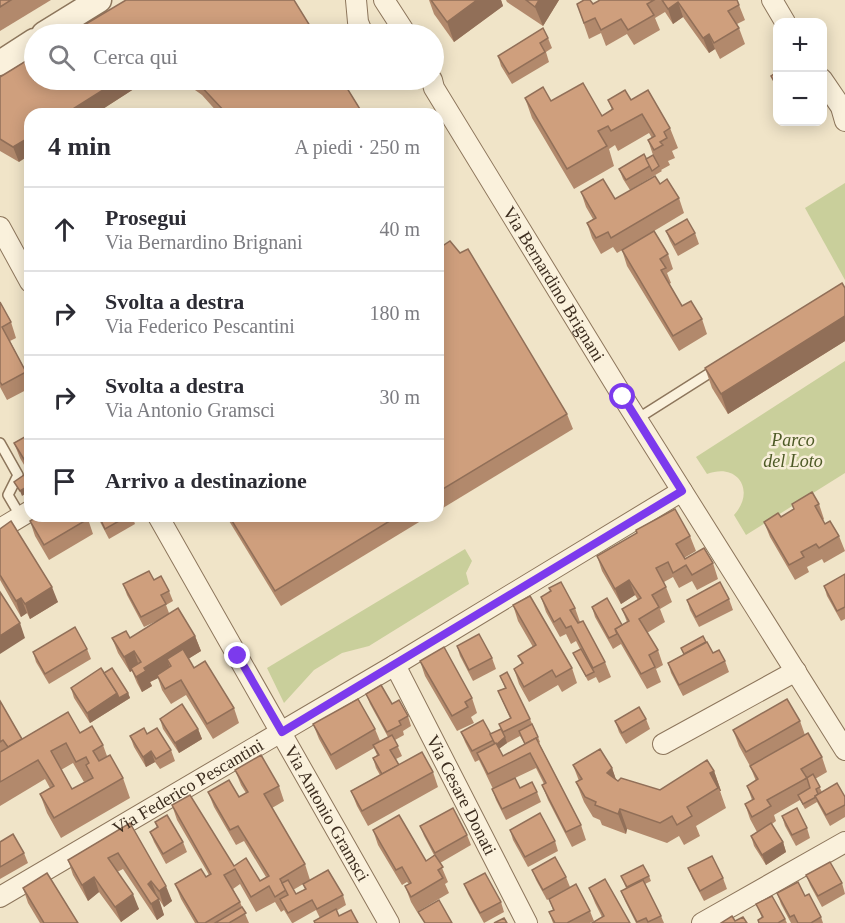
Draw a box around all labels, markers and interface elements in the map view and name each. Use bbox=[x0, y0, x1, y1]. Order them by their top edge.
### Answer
map controls bbox=[773, 18, 827, 126]
button: + bbox=[773, 18, 827, 72]
search box bbox=[24, 24, 444, 90]
icon: search bbox=[45, 41, 78, 74]
text: Cerca qui bbox=[93, 44, 178, 69]
button: − bbox=[773, 72, 827, 126]
text: 4 min bbox=[48, 132, 111, 161]
text: A piedi · 250 m bbox=[294, 136, 420, 158]
street label: Via Bernardino Brignani bbox=[499, 203, 609, 365]
text: Prosegui bbox=[105, 205, 186, 230]
icon: ahead bbox=[48, 213, 81, 246]
text: 40 m bbox=[379, 218, 420, 240]
text: Via Bernardino Brignani bbox=[105, 231, 303, 253]
text: Svolta a destra bbox=[105, 289, 244, 314]
icon: right bbox=[48, 297, 81, 330]
text: 180 m bbox=[369, 302, 420, 324]
text: Via Federico Pescantini bbox=[105, 315, 295, 337]
text: Svolta a destra bbox=[105, 373, 244, 398]
icon: right bbox=[48, 381, 81, 414]
route start bbox=[609, 383, 635, 409]
text: 30 m bbox=[379, 386, 420, 408]
text: Via Antonio Gramsci bbox=[105, 399, 275, 421]
park label: Parco del Loto bbox=[763, 430, 823, 471]
icon: arrive bbox=[48, 465, 81, 498]
text: Arrivo a destinazione bbox=[105, 468, 307, 493]
route end bbox=[224, 642, 250, 668]
street label: Via Cesare Donati bbox=[423, 732, 500, 858]
street label: Via Federico Pescantini bbox=[109, 735, 267, 839]
street label: Via Antonio Gramsci bbox=[280, 742, 373, 885]

